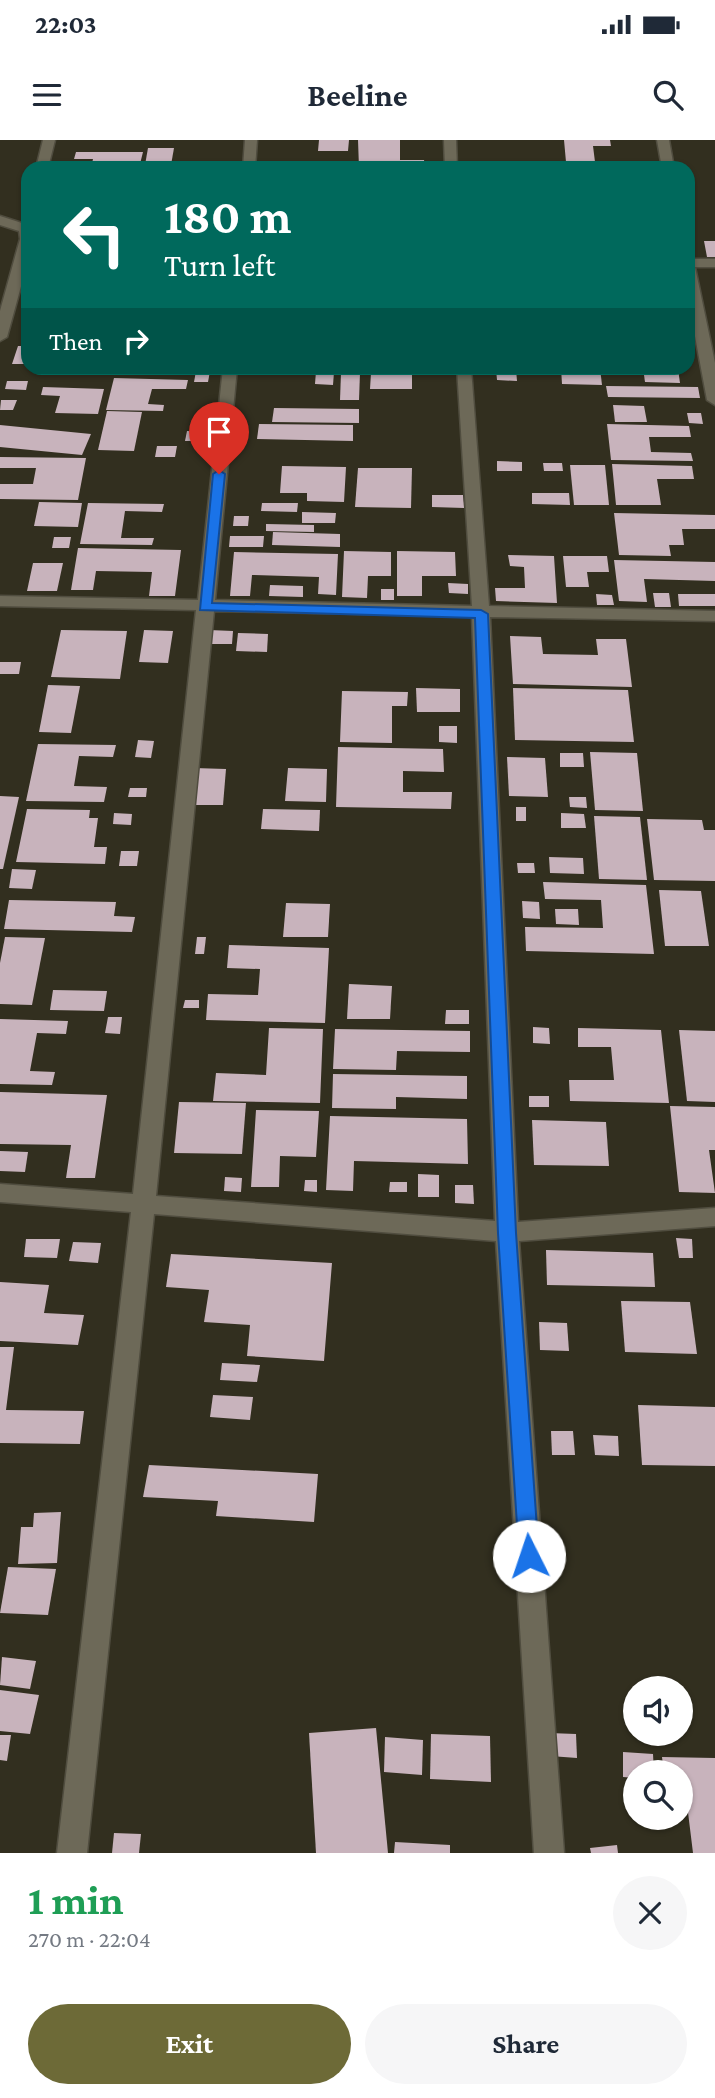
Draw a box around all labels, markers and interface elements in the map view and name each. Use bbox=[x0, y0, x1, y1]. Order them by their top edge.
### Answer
text: 22:03 bbox=[35, 10, 97, 39]
icon: menu bbox=[28, 76, 66, 114]
icon: search bbox=[649, 76, 687, 114]
text: Beeline bbox=[307, 77, 408, 113]
icon: left bbox=[49, 189, 140, 280]
text: 180 m bbox=[164, 189, 292, 244]
text: Turn left bbox=[164, 247, 275, 283]
icon: right bbox=[117, 322, 155, 360]
text: Then bbox=[49, 327, 103, 356]
pin bbox=[189, 402, 249, 474]
icon: arrive bbox=[200, 413, 238, 451]
position arrow bbox=[492, 1519, 566, 1593]
map controls bbox=[623, 1676, 693, 1830]
button: sound bbox=[623, 1676, 693, 1746]
button: search bbox=[623, 1760, 693, 1830]
text: 1 min bbox=[28, 1876, 124, 1923]
button: close bbox=[613, 1876, 687, 1950]
text: 270 m · 22:04 bbox=[28, 1926, 151, 1952]
button: Exit bbox=[28, 2004, 351, 2084]
button: Share bbox=[365, 2004, 687, 2084]

